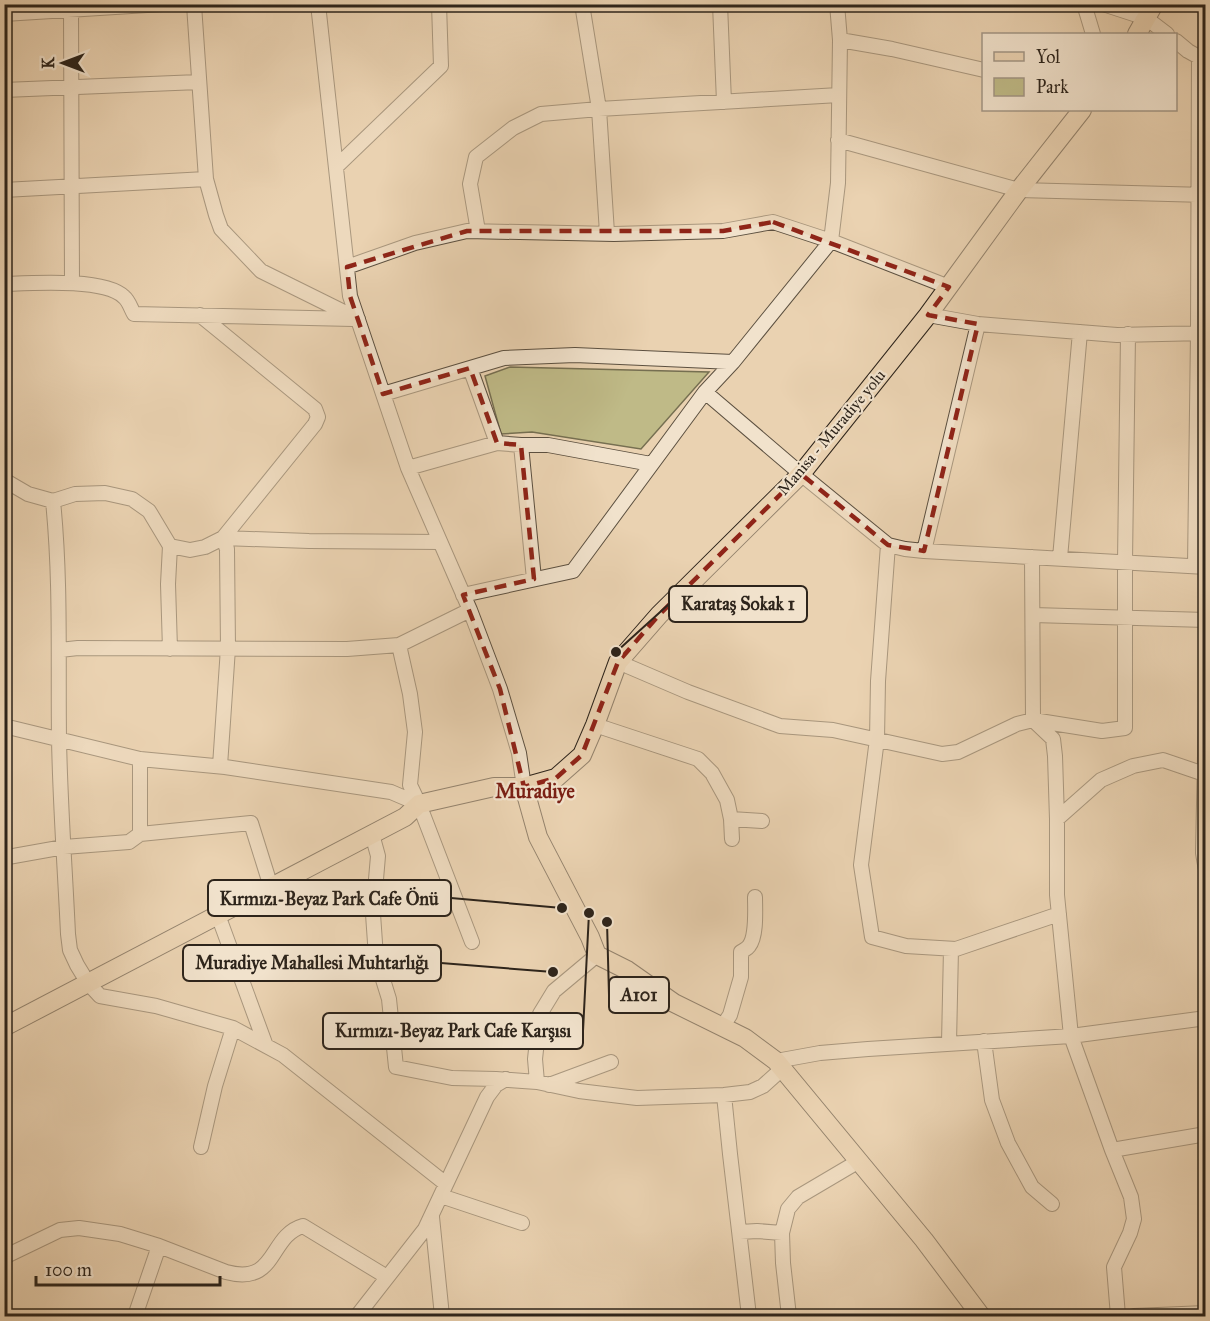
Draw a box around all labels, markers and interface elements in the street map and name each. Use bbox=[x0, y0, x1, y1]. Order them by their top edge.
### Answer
north arrow bbox=[33, 33, 93, 93]
legend bbox=[982, 33, 1177, 111]
text: Yol bbox=[1036, 46, 1060, 68]
text: K bbox=[39, 57, 58, 69]
text: Park bbox=[1036, 76, 1069, 98]
street label: Manisa - Muradiye yolu bbox=[773, 365, 890, 499]
callout: Karataş Sokak 1 bbox=[669, 586, 807, 622]
text: Karataş Sokak 1 bbox=[681, 593, 795, 616]
district label: Muradiye bbox=[495, 779, 576, 804]
callout: Kırmızı-Beyaz Park Cafe Önü bbox=[208, 880, 451, 916]
text: Kırmızı-Beyaz Park Cafe Önü bbox=[219, 887, 439, 911]
callout: Muradiye Mahallesi Muhtarlığı bbox=[183, 945, 441, 981]
text: Muradiye Mahallesi Muhtarlığı bbox=[195, 952, 430, 975]
callout: A101 bbox=[609, 977, 669, 1013]
text: A101 bbox=[620, 984, 657, 1006]
callout: Kırmızı-Beyaz Park Cafe Karşısı bbox=[323, 1013, 583, 1049]
text: Kırmızı-Beyaz Park Cafe Karşısı bbox=[335, 1020, 572, 1043]
scale bar bbox=[36, 1249, 220, 1287]
text: 100 m bbox=[45, 1259, 92, 1281]

